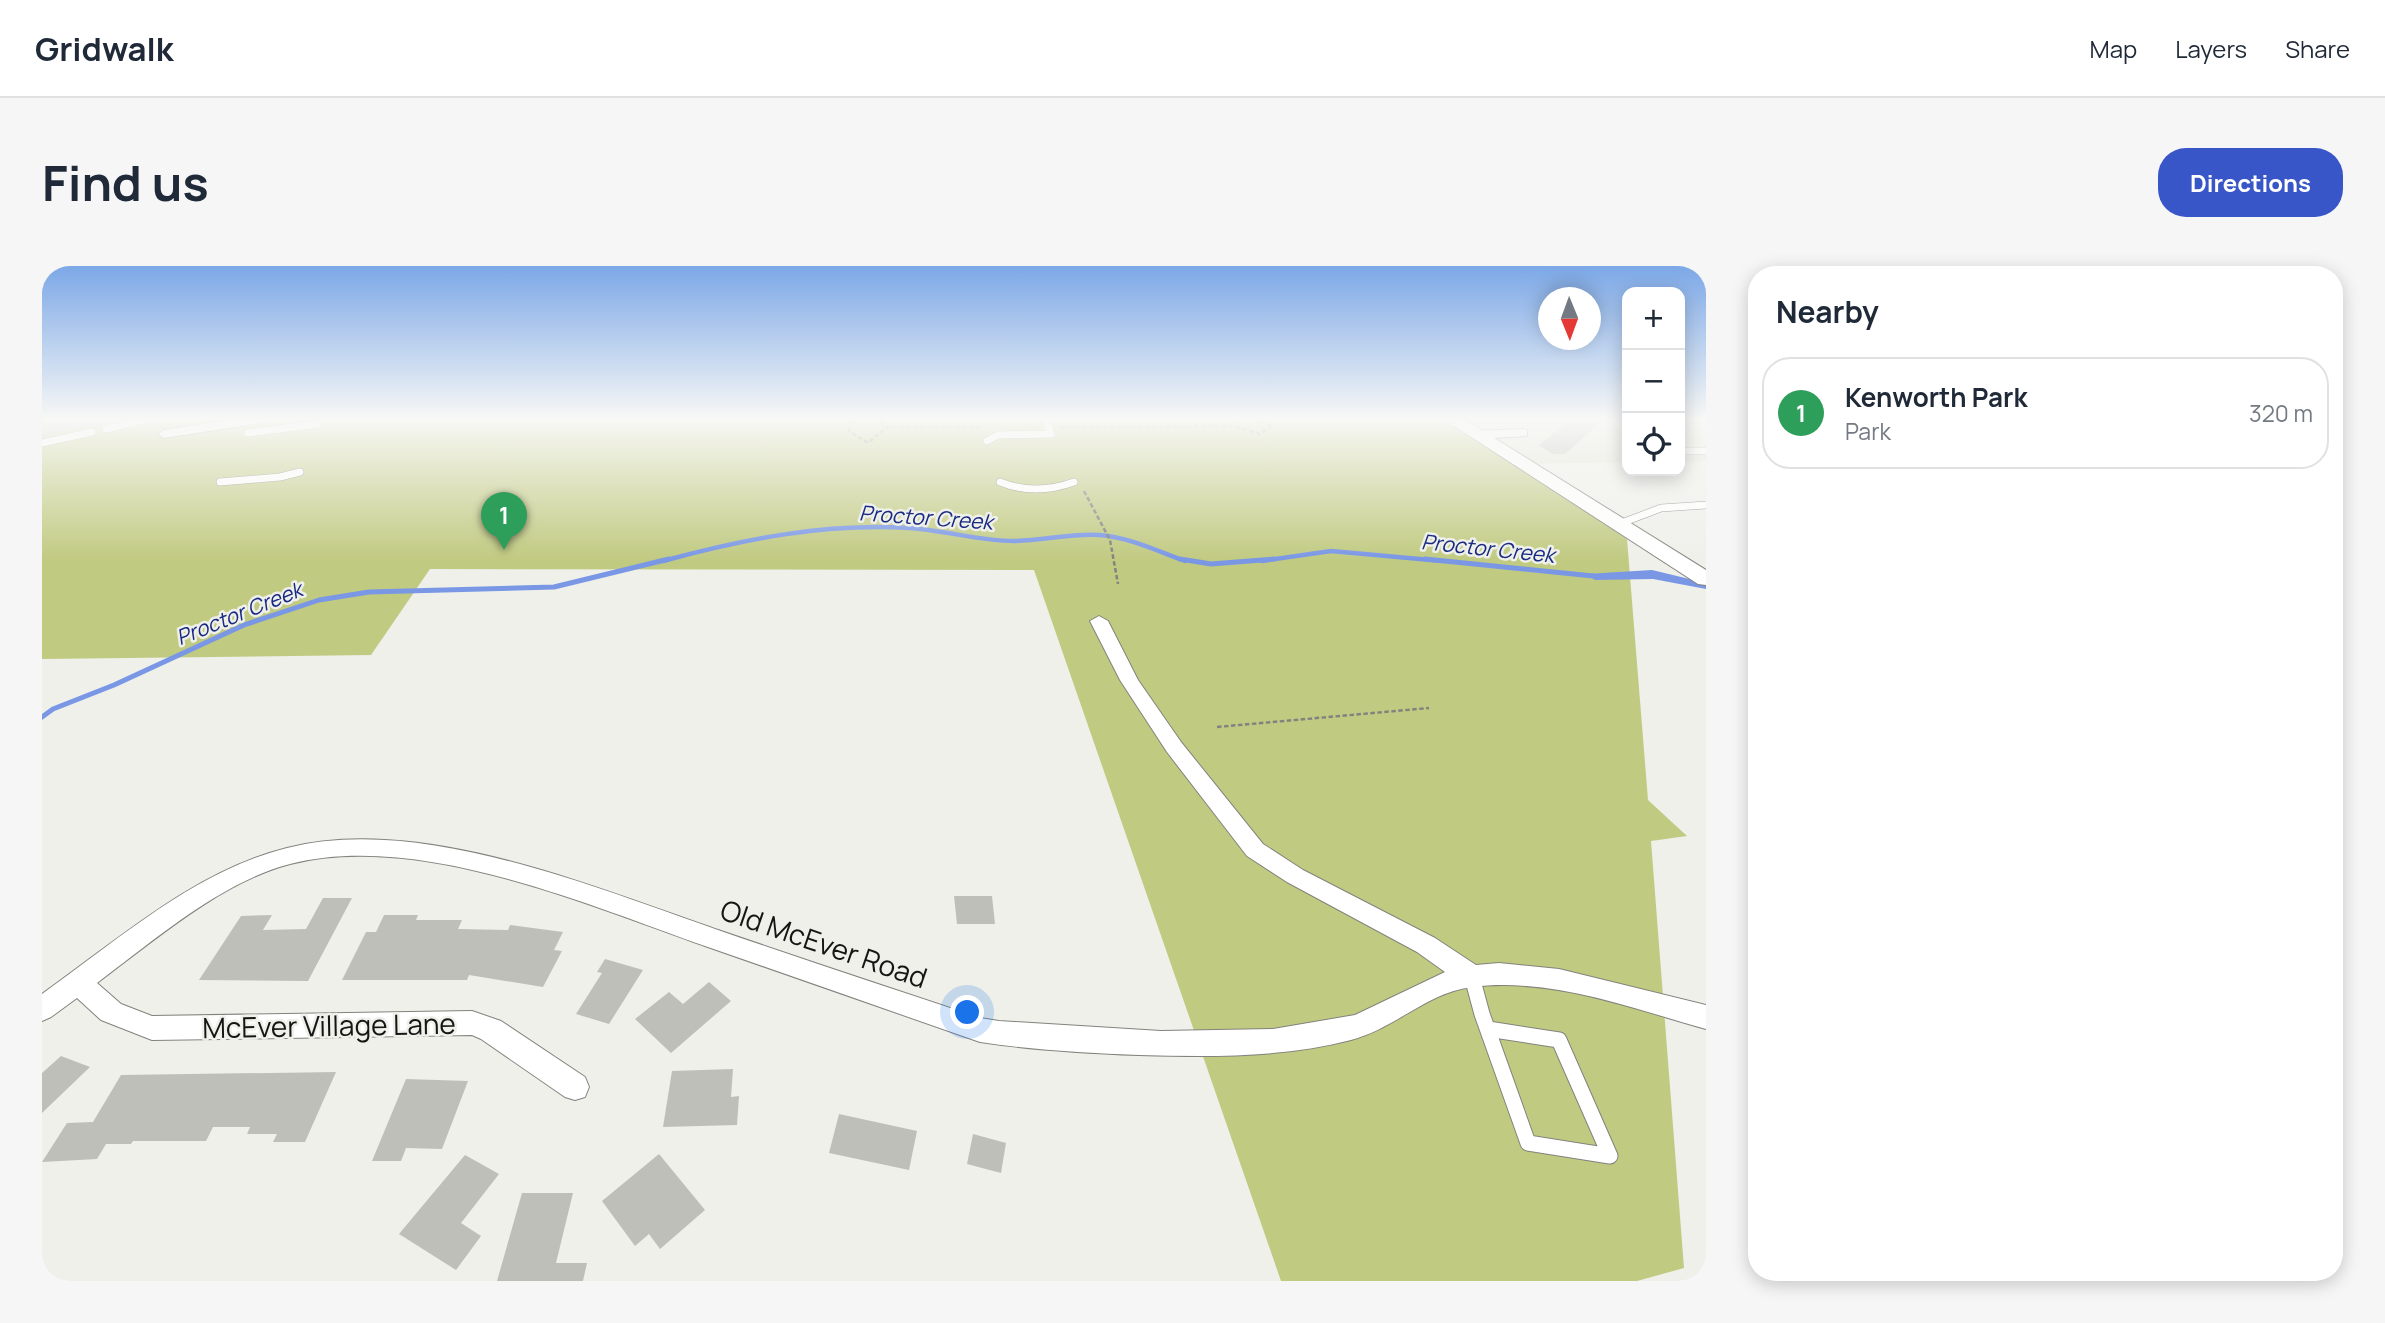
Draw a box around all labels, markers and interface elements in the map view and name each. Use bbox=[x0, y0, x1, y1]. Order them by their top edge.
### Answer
text: Gridwalk bbox=[35, 26, 173, 71]
text: Map bbox=[2090, 32, 2137, 65]
text: Layers bbox=[2175, 32, 2247, 65]
text: Share bbox=[2285, 32, 2350, 65]
button: Directions bbox=[2158, 148, 2343, 217]
text: Find us bbox=[42, 149, 209, 216]
north arrow bbox=[1538, 287, 1601, 350]
map controls bbox=[1622, 287, 1685, 476]
button: + bbox=[1622, 287, 1685, 350]
text: Nearby bbox=[1776, 291, 1879, 332]
button: − bbox=[1622, 350, 1685, 413]
text: Kenworth Park bbox=[1845, 379, 2027, 415]
text: 1 bbox=[1796, 397, 1806, 429]
text: 320 m bbox=[2249, 397, 2313, 429]
button: locate bbox=[1622, 413, 1685, 476]
text: Park bbox=[1845, 415, 1891, 447]
pin: 1 bbox=[481, 492, 527, 550]
water label: Proctor Creek bbox=[858, 498, 996, 536]
water label: Proctor Creek bbox=[1420, 527, 1558, 569]
water label: Proctor Creek bbox=[172, 574, 309, 651]
street label: Old McEver Road bbox=[716, 890, 932, 996]
your location bbox=[950, 995, 984, 1029]
street label: McEver Village Lane bbox=[202, 1004, 456, 1046]

